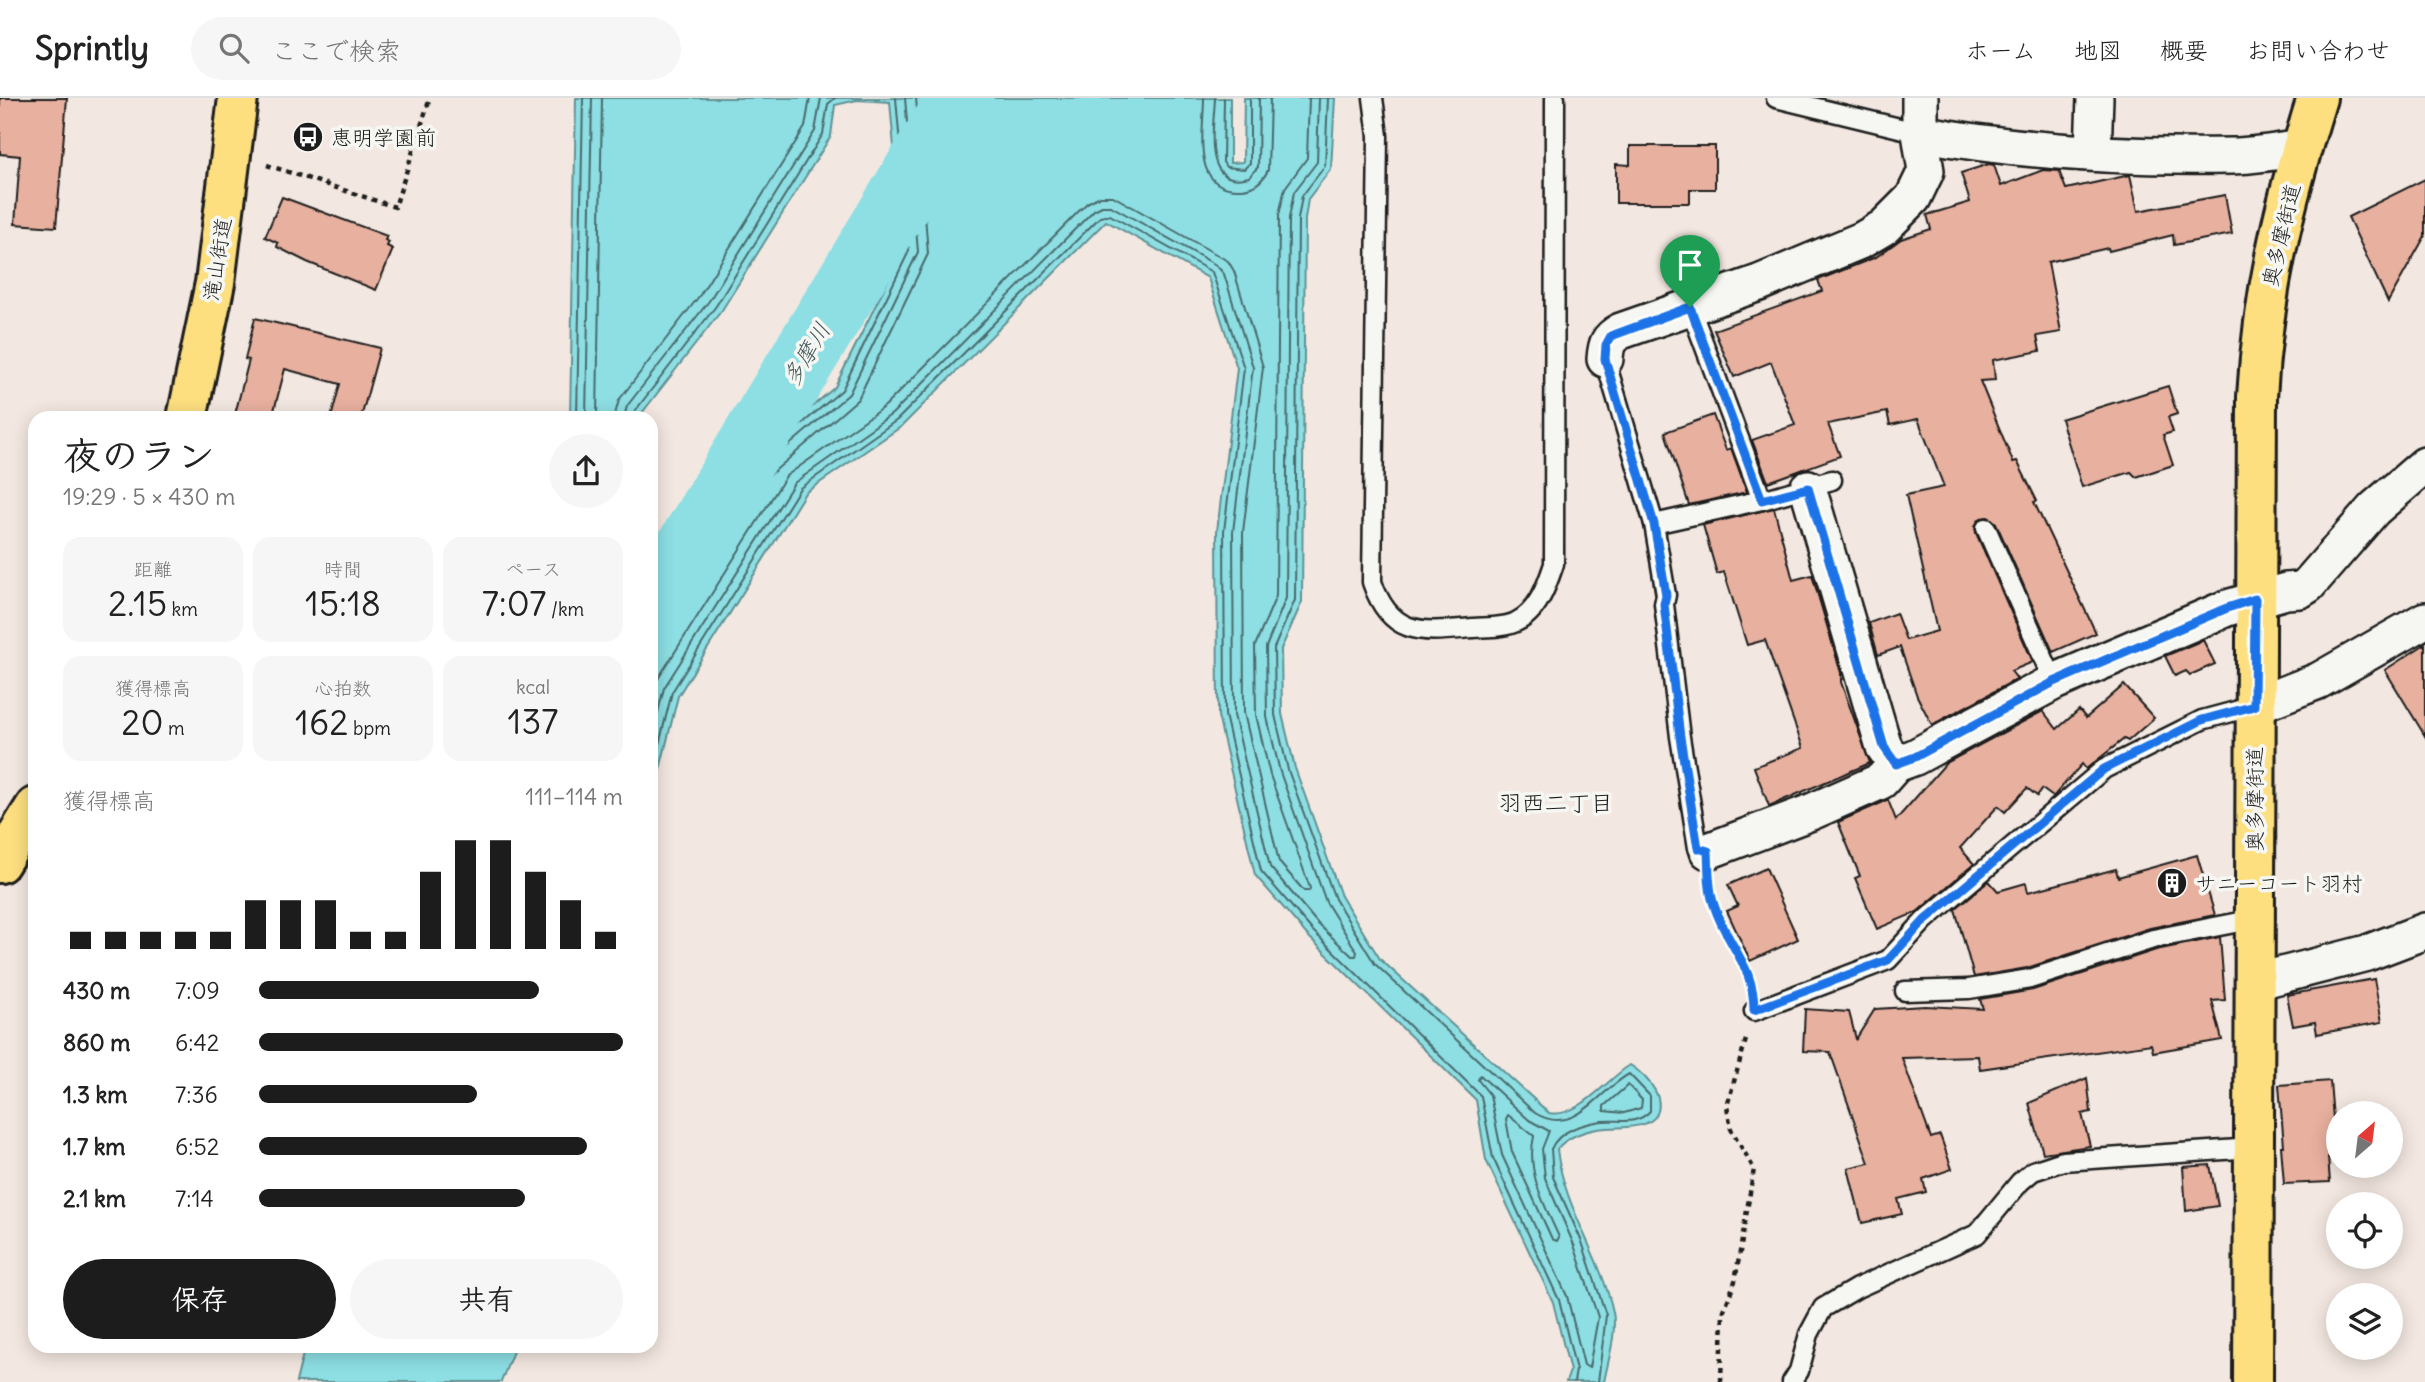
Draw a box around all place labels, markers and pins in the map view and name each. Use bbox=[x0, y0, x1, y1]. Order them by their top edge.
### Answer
bus stop icon: 恵明学園前 bbox=[291, 120, 325, 154]
place label: 恵明学園前 bbox=[331, 124, 436, 151]
pin bbox=[1660, 235, 1720, 307]
building icon: サニーコート羽村 bbox=[2155, 866, 2189, 900]
place label: サニーコート羽村 bbox=[2195, 870, 2363, 897]

